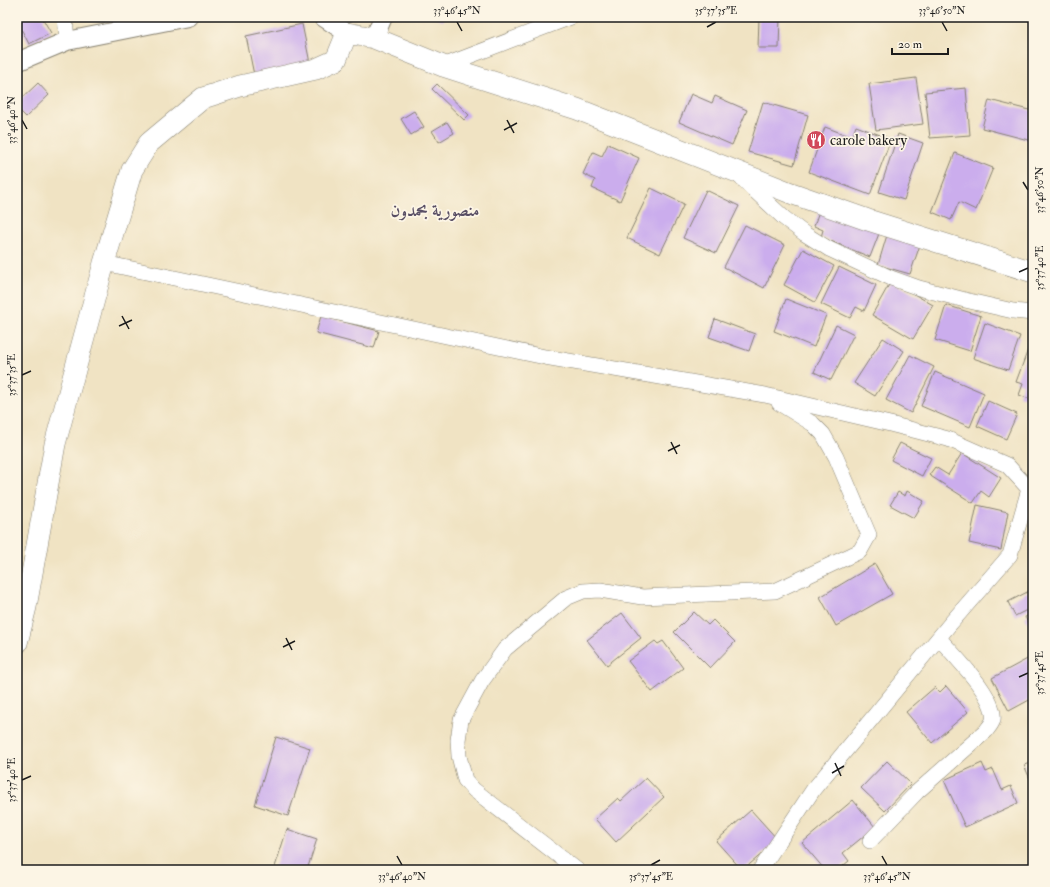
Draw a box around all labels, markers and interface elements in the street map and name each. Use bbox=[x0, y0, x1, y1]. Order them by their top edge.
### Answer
text: 33°46'45"N bbox=[433, 5, 481, 17]
text: 35°37'35"E bbox=[695, 5, 737, 17]
text: 33°46'50"N bbox=[919, 5, 966, 17]
scale bar bbox=[892, 30, 948, 56]
text: 20 m bbox=[898, 37, 923, 52]
text: 33°46'40"N bbox=[6, 96, 18, 144]
restaurant icon: carole bakery bbox=[805, 129, 827, 151]
place label: carole bakery bbox=[830, 131, 907, 150]
text: 33°46'50"N bbox=[1034, 166, 1046, 213]
district label: منصورية بحمدون bbox=[391, 200, 479, 221]
text: 35°37'40"E bbox=[1034, 246, 1046, 290]
text: 35°37'35"E bbox=[6, 354, 18, 396]
text: 35°37'45"E bbox=[1034, 651, 1046, 695]
text: 35°37'40"E bbox=[6, 758, 18, 802]
text: 33°46'40"N bbox=[378, 871, 426, 883]
text: 35°37'45"E bbox=[629, 871, 673, 883]
text: 33°46'45"N bbox=[863, 871, 911, 883]

